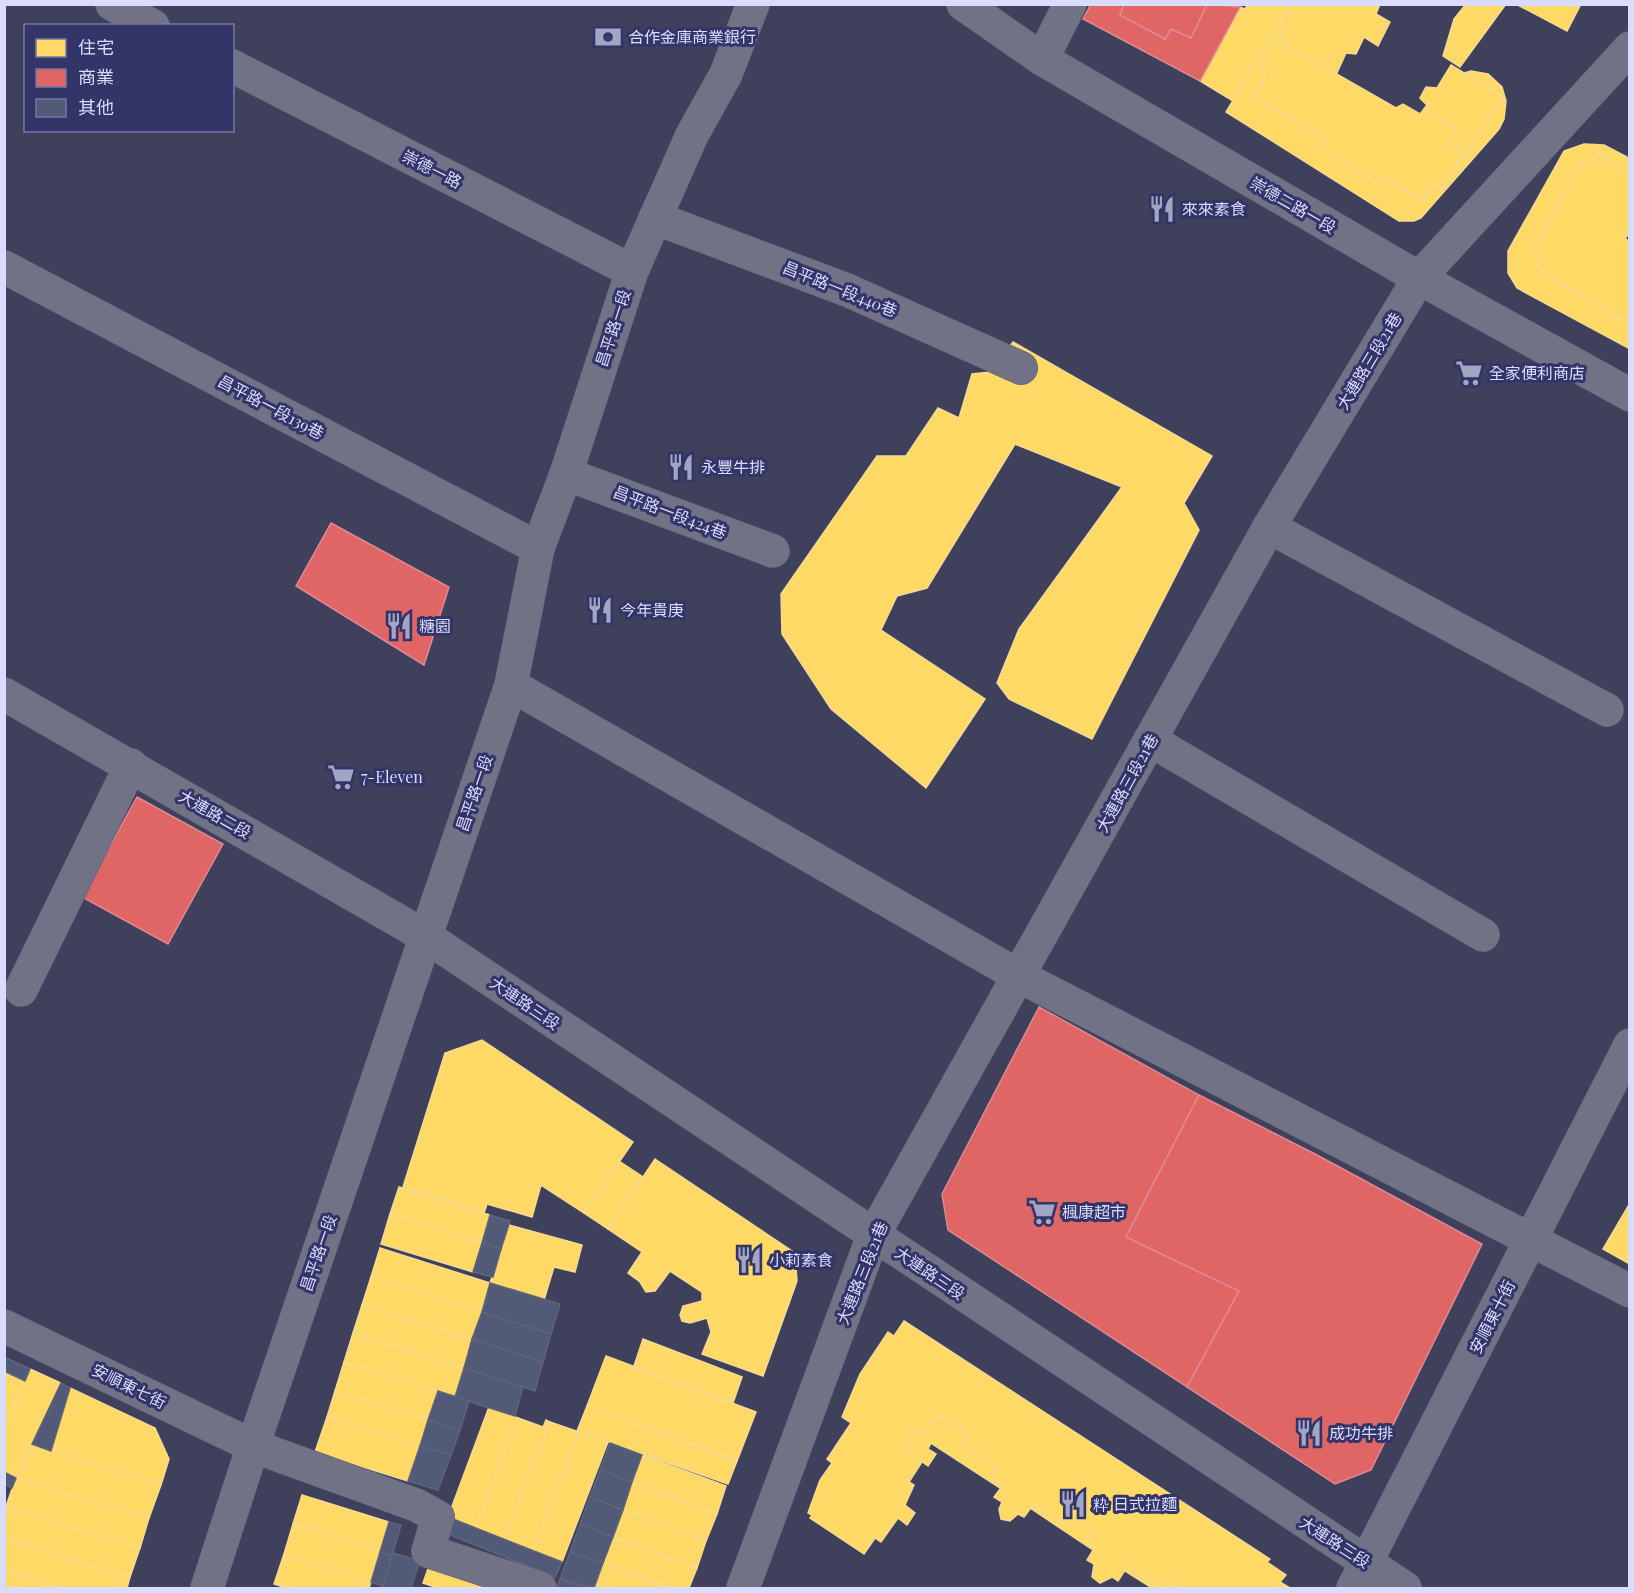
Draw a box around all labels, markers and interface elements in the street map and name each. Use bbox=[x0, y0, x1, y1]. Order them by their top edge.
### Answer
bank icon: 合作金庫商業銀行 bbox=[593, 22, 623, 52]
legend bbox=[24, 24, 234, 132]
place label: 合作金庫商業銀行 bbox=[628, 26, 756, 47]
text: 住宅 bbox=[78, 35, 114, 59]
text: 商業 bbox=[78, 65, 114, 89]
text: 其他 bbox=[78, 95, 114, 119]
street label: 崇德一路 bbox=[399, 145, 466, 192]
street label: 崇德二路一段 bbox=[1246, 171, 1340, 238]
restaurant icon: 來來素食 bbox=[1147, 194, 1177, 224]
place label: 來來素食 bbox=[1182, 198, 1246, 219]
street label: 昌平路一段440巷 bbox=[780, 256, 900, 321]
street label: 昌平路一段 bbox=[590, 287, 635, 369]
street label: 大連路三段21巷 bbox=[1331, 308, 1406, 413]
supermarket icon: 全家便利商店 bbox=[1454, 358, 1484, 388]
place label: 全家便利商店 bbox=[1489, 362, 1585, 383]
street label: 昌平路一段139巷 bbox=[215, 370, 328, 443]
restaurant icon: 永豐牛排 bbox=[666, 452, 696, 482]
place label: 永豐牛排 bbox=[701, 456, 765, 477]
street label: 昌平路一段424巷 bbox=[611, 480, 730, 543]
restaurant icon: 今年貴庚 bbox=[585, 595, 615, 625]
place label: 今年貴庚 bbox=[620, 599, 684, 620]
restaurant icon: 糖園 bbox=[384, 611, 414, 641]
place label: 糖園 bbox=[419, 615, 451, 636]
street label: 大連路三段21巷 bbox=[1091, 730, 1162, 836]
street label: 昌平路一段 bbox=[451, 752, 496, 834]
supermarket icon: 7-Eleven bbox=[326, 762, 356, 792]
place label: 7-Eleven bbox=[361, 766, 423, 787]
street label: 大連路二段 bbox=[175, 784, 255, 843]
street label: 大連路三段 bbox=[486, 972, 564, 1034]
supermarket icon: 楓康超市 bbox=[1027, 1197, 1057, 1227]
place label: 楓康超市 bbox=[1062, 1201, 1126, 1222]
street label: 昌平路一段 bbox=[295, 1212, 340, 1294]
street label: 大連路三段21巷 bbox=[831, 1218, 892, 1328]
street label: 大連路三段 bbox=[891, 1242, 969, 1304]
restaurant icon: 小莉素食 bbox=[734, 1245, 764, 1275]
place label: 小莉素食 bbox=[769, 1249, 833, 1270]
street label: 安順東十街 bbox=[1464, 1276, 1519, 1357]
street label: 安順東七街 bbox=[89, 1359, 170, 1413]
restaurant icon: 成功牛排 bbox=[1294, 1418, 1324, 1448]
place label: 成功牛排 bbox=[1329, 1422, 1393, 1443]
restaurant icon: 粋 日式拉麵 bbox=[1058, 1489, 1088, 1519]
place label: 粋 日式拉麵 bbox=[1093, 1493, 1177, 1514]
street label: 大連路三段 bbox=[1296, 1511, 1375, 1572]

